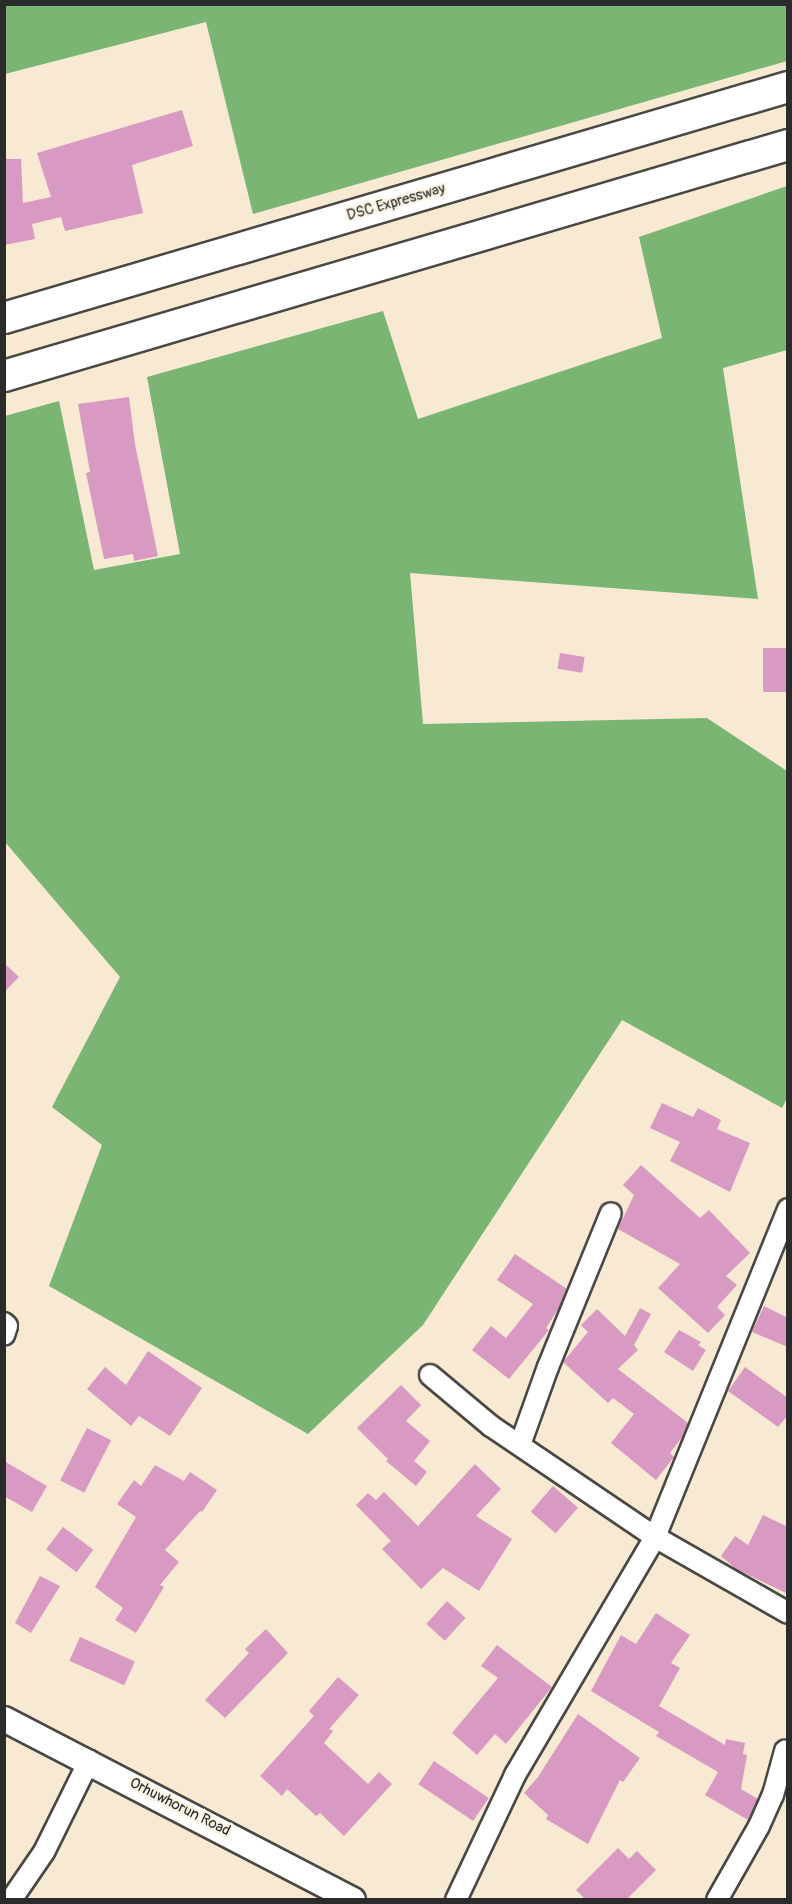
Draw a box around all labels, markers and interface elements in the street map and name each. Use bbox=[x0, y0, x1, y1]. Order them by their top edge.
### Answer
street label: DSC Expressway bbox=[345, 179, 447, 225]
street label: Orhuwhorun Road bbox=[127, 1774, 233, 1840]

